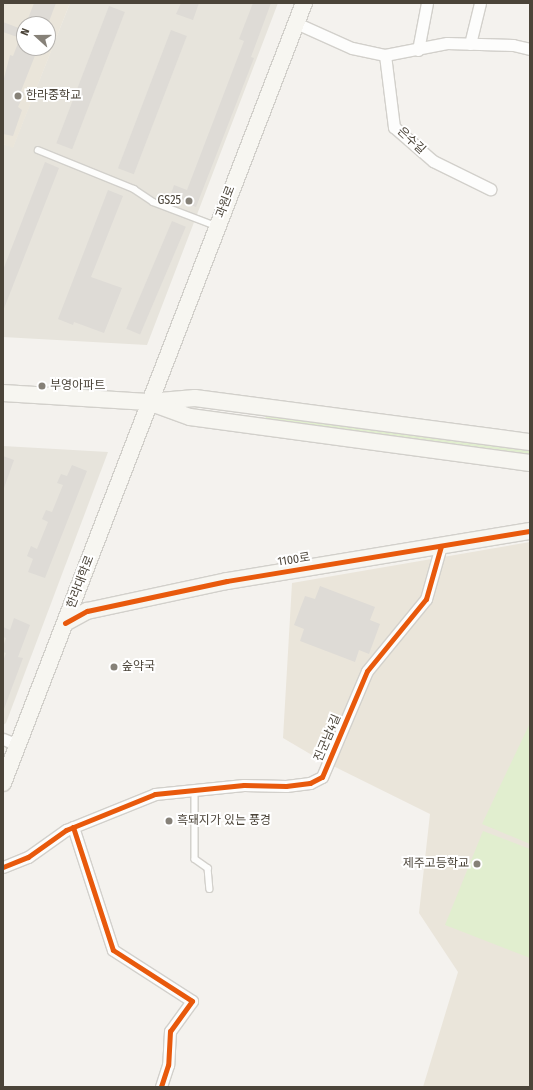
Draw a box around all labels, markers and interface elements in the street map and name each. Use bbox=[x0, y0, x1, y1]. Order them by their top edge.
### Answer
north arrow bbox=[16, 16, 56, 56]
text: N bbox=[18, 26, 33, 37]
place label: 한라중학교 bbox=[26, 89, 81, 103]
marker: 한라중학교 bbox=[13, 91, 23, 101]
street label: 은수길 bbox=[394, 124, 428, 158]
street label: 과원로 bbox=[213, 184, 239, 220]
place label: GS25 bbox=[157, 194, 181, 208]
marker: GS25 bbox=[184, 196, 194, 206]
place label: 부영아파트 bbox=[50, 379, 105, 393]
marker: 부영아파트 bbox=[37, 381, 47, 391]
street label: 1100로 bbox=[277, 550, 311, 570]
street label: 한라대학로 bbox=[64, 554, 98, 610]
place label: 숲약국 bbox=[122, 660, 155, 674]
marker: 숲약국 bbox=[109, 662, 119, 672]
street label: 진군남4길 bbox=[312, 712, 344, 764]
place label: 흑돼지가 있는 풍경 bbox=[177, 814, 271, 828]
marker: 흑돼지가 있는 풍경 bbox=[164, 816, 174, 826]
place label: 제주고등학교 bbox=[403, 857, 469, 871]
marker: 제주고등학교 bbox=[472, 859, 482, 869]

